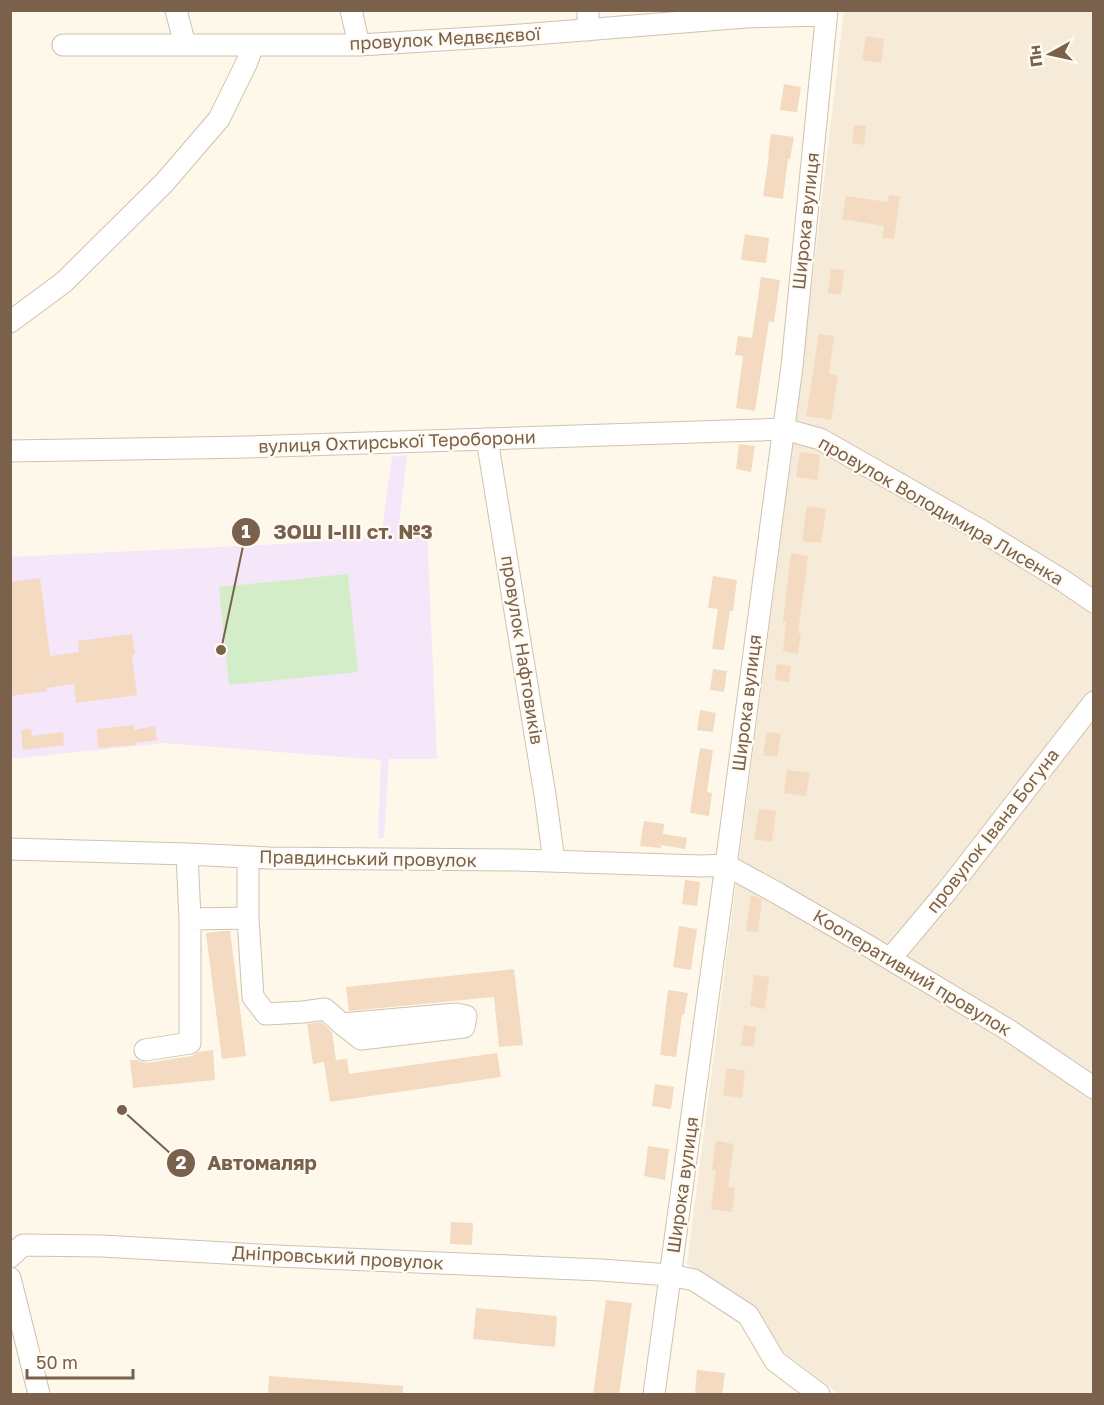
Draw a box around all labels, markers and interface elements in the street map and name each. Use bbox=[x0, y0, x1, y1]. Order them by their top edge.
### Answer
street label: провулок Медвєдєвої bbox=[349, 22, 542, 54]
north arrow bbox=[1020, 24, 1080, 84]
text: Пн bbox=[1024, 44, 1047, 68]
street label: Широка вулиця bbox=[787, 151, 823, 291]
street label: вулиця Охтирської Тероборони bbox=[258, 425, 536, 457]
street label: провулок Володимира Лисенка bbox=[815, 431, 1068, 589]
callout: ЗОШ І-ІІІ ст. №3 bbox=[231, 513, 445, 551]
text: ЗОШ І-ІІІ ст. №3 bbox=[273, 519, 433, 543]
text: 1 bbox=[241, 520, 251, 542]
street label: провулок Нафтовиків bbox=[497, 554, 549, 746]
street label: Широка вулиця bbox=[727, 633, 765, 773]
street label: провулок Івана Богуна bbox=[921, 744, 1063, 917]
street label: Правдинський провулок bbox=[259, 845, 477, 871]
street label: Кооперативний провулок bbox=[809, 904, 1016, 1040]
street label: Широка вулиця bbox=[662, 1115, 702, 1255]
callout: Автомаляр bbox=[166, 1144, 329, 1182]
text: Автомаляр bbox=[207, 1150, 317, 1174]
text: 2 bbox=[176, 1151, 187, 1173]
street label: Дніпровський провулок bbox=[232, 1240, 444, 1274]
scale bar bbox=[27, 1342, 134, 1380]
text: 50 m bbox=[36, 1351, 78, 1373]

